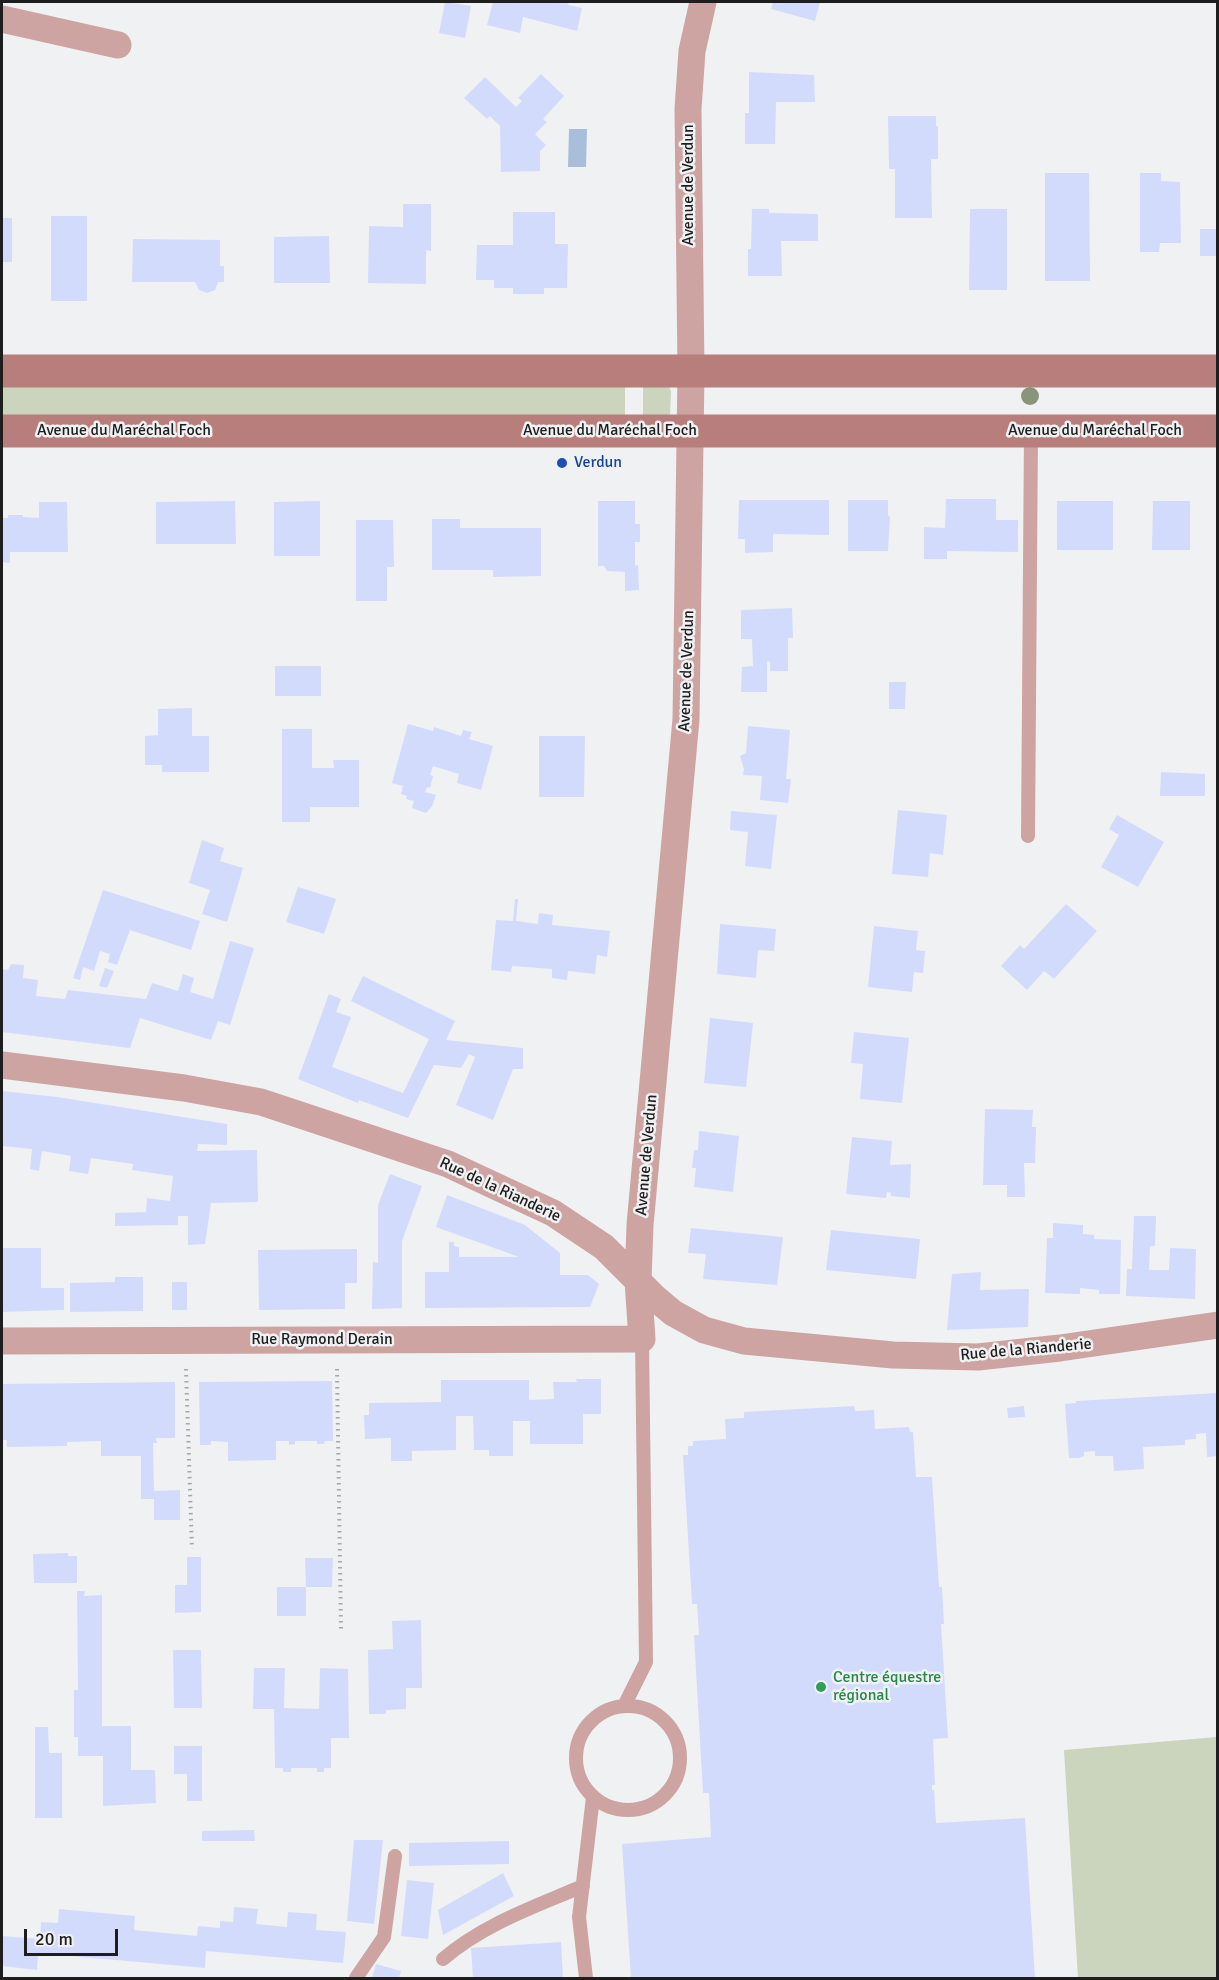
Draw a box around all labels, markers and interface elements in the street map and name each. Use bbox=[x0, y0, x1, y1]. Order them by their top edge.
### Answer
street label: Avenue de Verdun bbox=[679, 124, 699, 246]
street label: Avenue du Maréchal Foch bbox=[37, 421, 211, 441]
street label: Avenue du Maréchal Foch bbox=[523, 421, 697, 441]
street label: Avenue du Maréchal Foch bbox=[1008, 421, 1182, 441]
place label: Verdun bbox=[574, 453, 622, 473]
marker: Verdun bbox=[555, 456, 569, 470]
street label: Avenue de Verdun bbox=[675, 610, 699, 732]
street label: Avenue de Verdun bbox=[632, 1094, 662, 1216]
street label: Rue de la Rianderie bbox=[436, 1153, 564, 1227]
street label: Rue Raymond Derain bbox=[251, 1330, 393, 1350]
street label: Rue de la Rianderie bbox=[960, 1335, 1092, 1365]
place label: Centre équestre régional bbox=[833, 1668, 941, 1706]
marker: Centre équestre régional bbox=[814, 1680, 828, 1694]
scale bar bbox=[27, 1917, 122, 1955]
text: 20 m bbox=[35, 1928, 73, 1950]

